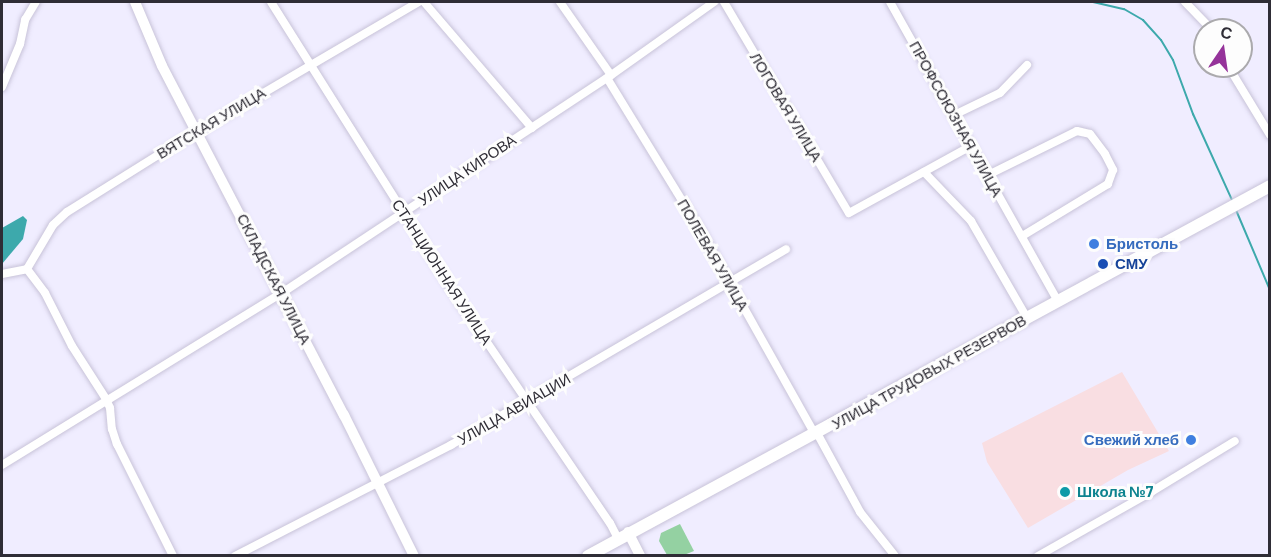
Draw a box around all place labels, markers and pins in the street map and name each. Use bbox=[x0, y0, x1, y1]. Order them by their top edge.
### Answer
place label: Бристоль bbox=[1106, 235, 1178, 253]
marker: Бристоль bbox=[1087, 237, 1101, 251]
place label: СМУ bbox=[1115, 255, 1147, 273]
marker: СМУ bbox=[1096, 257, 1110, 271]
place label: Свежий хлеб bbox=[1084, 431, 1179, 449]
marker: Свежий хлеб bbox=[1184, 433, 1198, 447]
place label: Школа №7 bbox=[1077, 483, 1153, 501]
marker: Школа №7 bbox=[1058, 485, 1072, 499]

